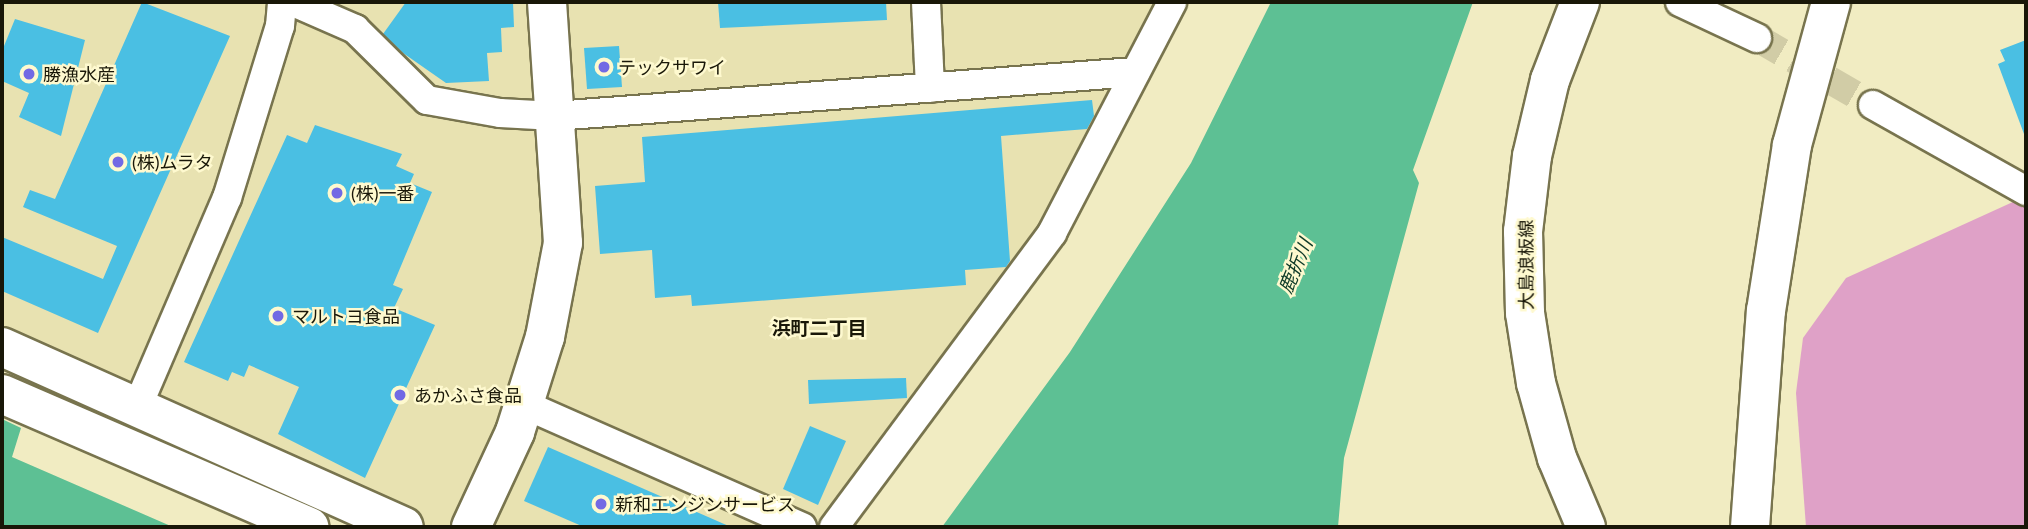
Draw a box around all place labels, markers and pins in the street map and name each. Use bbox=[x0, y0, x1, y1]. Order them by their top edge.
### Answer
place label: テックサワイ bbox=[618, 56, 726, 78]
marker: テックサワイ bbox=[596, 59, 612, 75]
place label: 勝漁水産 bbox=[43, 63, 115, 85]
marker: 勝漁水産 bbox=[21, 66, 37, 82]
place label: (株)ムラタ bbox=[132, 151, 214, 173]
marker: (株)ムラタ bbox=[110, 154, 126, 170]
place label: (株)一番 bbox=[351, 182, 415, 204]
marker: (株)一番 bbox=[329, 185, 345, 201]
place label: マルトヨ食品 bbox=[292, 305, 400, 327]
marker: マルトヨ食品 bbox=[270, 308, 286, 324]
place label: あかふさ食品 bbox=[414, 384, 522, 406]
marker: あかふさ食品 bbox=[392, 387, 408, 403]
place label: 新和エンジンサービス bbox=[615, 493, 795, 515]
marker: 新和エンジンサービス bbox=[593, 496, 609, 512]

